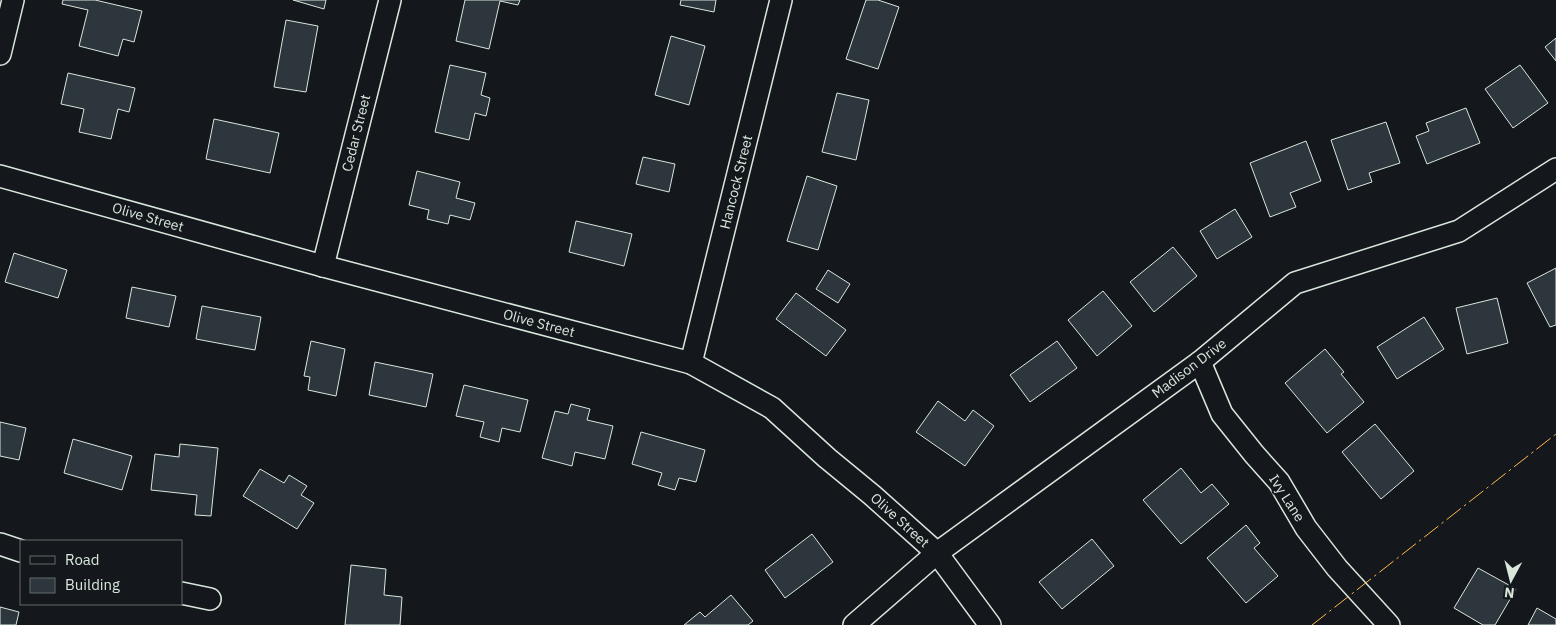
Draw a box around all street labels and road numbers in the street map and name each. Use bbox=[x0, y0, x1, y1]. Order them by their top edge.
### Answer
street label: Cedar Street bbox=[338, 93, 374, 173]
street label: Hancock Street bbox=[716, 133, 756, 231]
street label: Olive Street bbox=[110, 198, 186, 236]
street label: Olive Street bbox=[501, 305, 577, 341]
street label: Madison Drive bbox=[1148, 334, 1230, 402]
street label: Ivy Lane bbox=[1265, 471, 1309, 525]
street label: Olive Street bbox=[867, 489, 933, 551]

